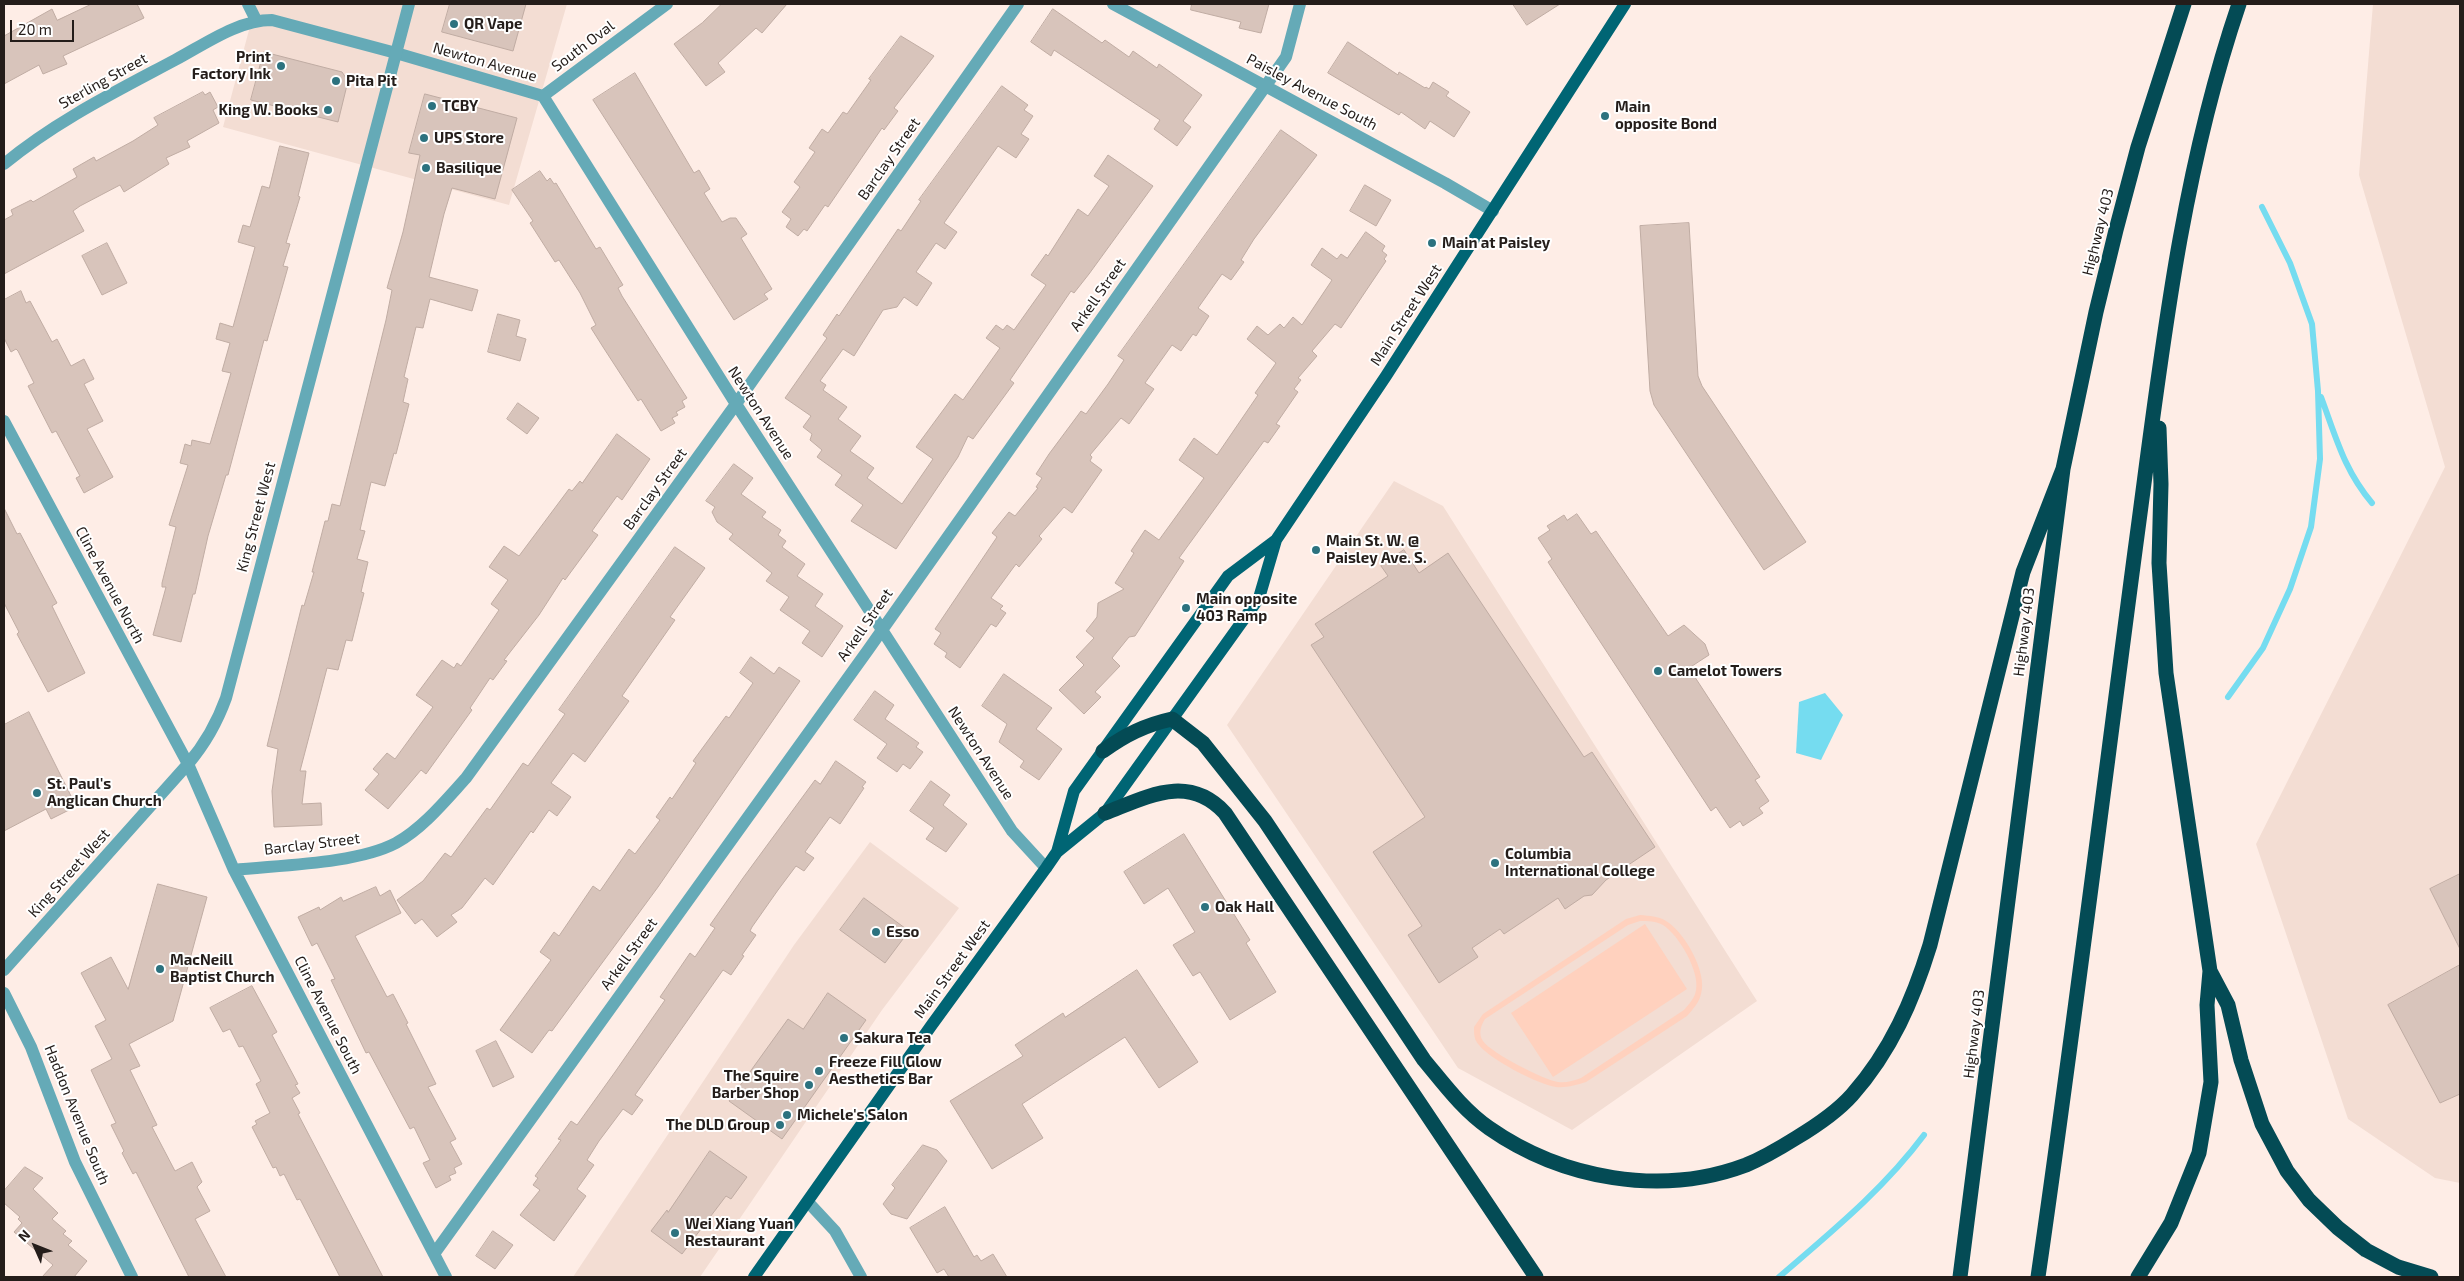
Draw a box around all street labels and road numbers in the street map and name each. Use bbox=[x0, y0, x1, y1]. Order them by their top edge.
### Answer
street label: South Oval bbox=[548, 17, 618, 75]
street label: Newton Avenue bbox=[431, 39, 539, 85]
street label: Sterling Street bbox=[56, 49, 150, 113]
street label: Paisley Avenue South bbox=[1243, 50, 1381, 134]
street label: Barclay Street bbox=[854, 114, 924, 204]
street label: Highway 403 bbox=[2078, 187, 2118, 277]
street label: Arkell Street bbox=[1066, 255, 1130, 335]
street label: Main Street West bbox=[1366, 261, 1446, 369]
street label: Newton Avenue bbox=[724, 363, 798, 463]
street label: Barclay Street bbox=[619, 445, 691, 533]
street label: King Street West bbox=[233, 460, 279, 574]
street label: Cline Avenue North bbox=[72, 523, 148, 647]
street label: Arkell Street bbox=[833, 585, 897, 665]
street label: Highway 403 bbox=[2010, 587, 2038, 677]
street label: Newton Avenue bbox=[944, 703, 1018, 803]
street label: King Street West bbox=[24, 825, 114, 921]
street label: Barclay Street bbox=[263, 829, 361, 859]
street label: Arkell Street bbox=[597, 914, 661, 994]
street label: Main Street West bbox=[910, 916, 994, 1022]
street label: Cline Avenue South bbox=[290, 953, 366, 1077]
street label: Highway 403 bbox=[1960, 989, 1988, 1079]
street label: Haddon Avenue South bbox=[41, 1042, 113, 1188]

